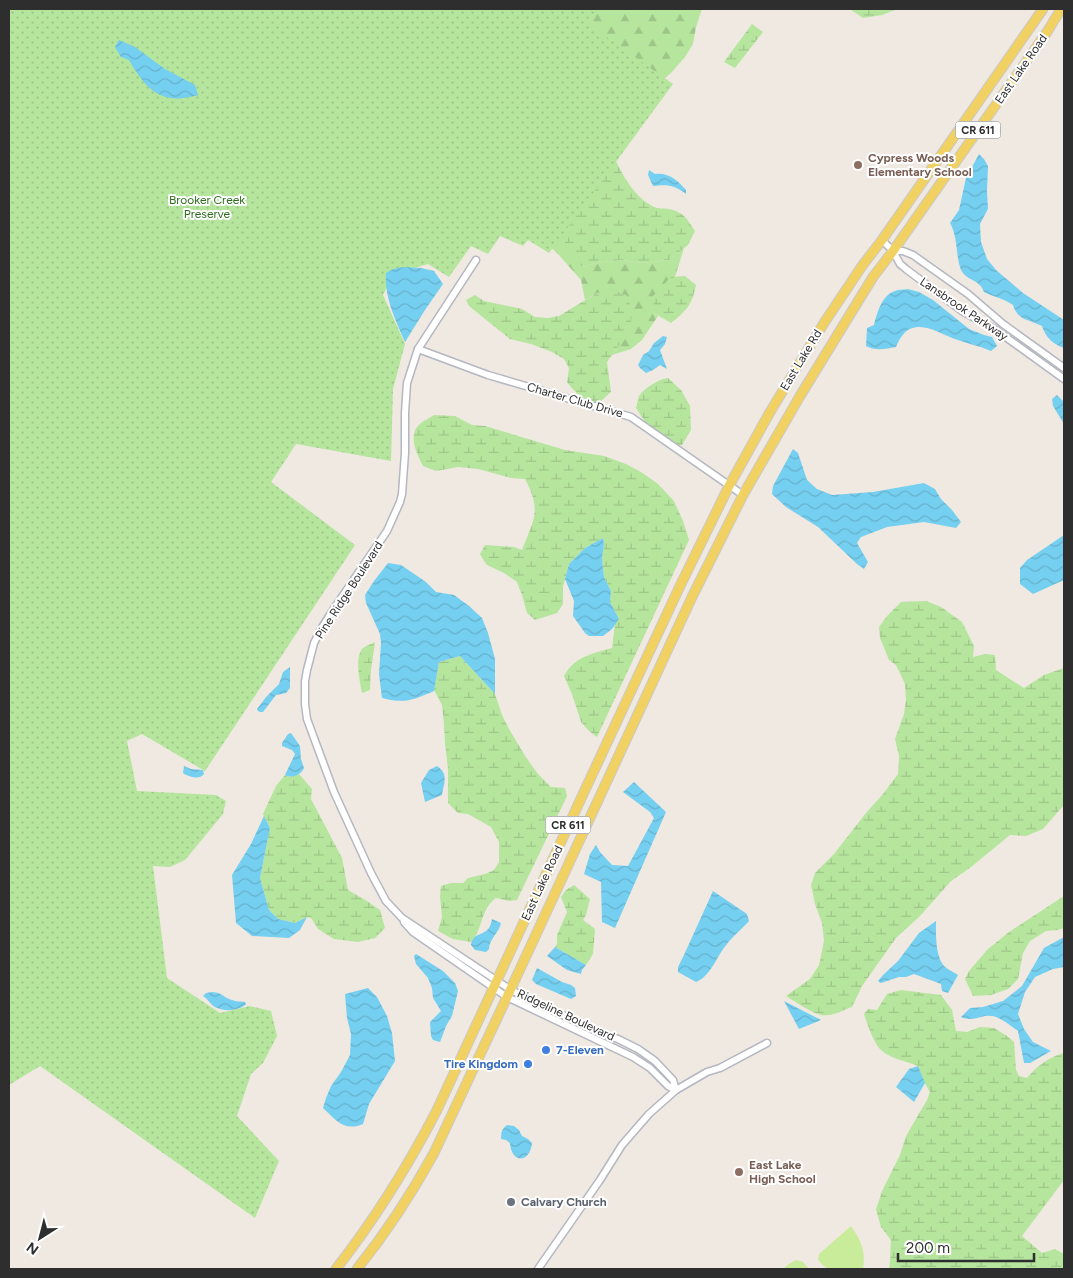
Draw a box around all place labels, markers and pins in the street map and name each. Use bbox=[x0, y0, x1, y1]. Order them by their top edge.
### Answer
place label: Cypress Woods Elementary School bbox=[868, 151, 972, 179]
marker: Cypress Woods Elementary School bbox=[852, 159, 864, 171]
place label: 7-Eleven bbox=[556, 1043, 604, 1057]
marker: 7-Eleven bbox=[540, 1044, 552, 1056]
place label: Tire Kingdom bbox=[444, 1057, 518, 1071]
marker: Tire Kingdom bbox=[522, 1058, 534, 1070]
place label: East Lake High School bbox=[749, 1158, 816, 1186]
marker: East Lake High School bbox=[733, 1166, 745, 1178]
place label: Calvary Church bbox=[521, 1195, 607, 1209]
marker: Calvary Church bbox=[505, 1196, 517, 1208]

